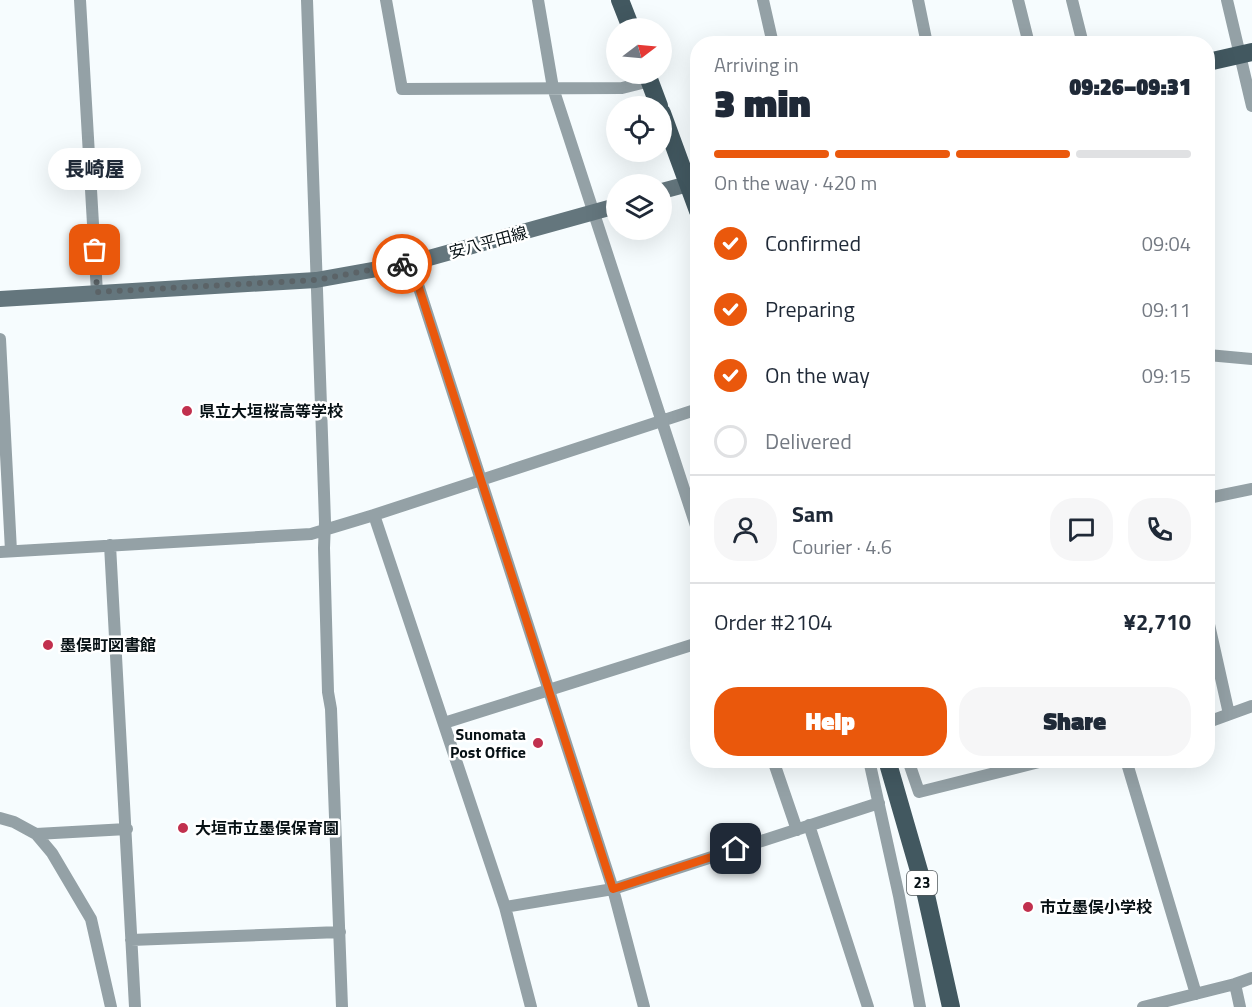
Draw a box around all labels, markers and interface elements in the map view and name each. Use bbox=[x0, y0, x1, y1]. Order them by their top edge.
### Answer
north arrow bbox=[606, 18, 672, 84]
map controls bbox=[606, 18, 672, 240]
text: Arriving in bbox=[714, 49, 799, 80]
text: 09:26–09:31 bbox=[1069, 70, 1191, 104]
text: 3 min bbox=[714, 73, 811, 132]
button: locate bbox=[606, 96, 672, 162]
callout: 長崎屋 bbox=[48, 148, 142, 190]
text: 長崎屋 bbox=[65, 153, 125, 184]
text: On the way · 420 m bbox=[714, 167, 877, 198]
button: layers bbox=[606, 174, 672, 240]
street label: 安八平田線 bbox=[446, 220, 530, 264]
pin bbox=[69, 224, 120, 275]
text: Confirmed bbox=[765, 226, 861, 260]
icon: check bbox=[714, 227, 747, 260]
text: 09:04 bbox=[1142, 228, 1191, 259]
icon: bag bbox=[78, 233, 111, 266]
courier bbox=[372, 234, 432, 294]
icon: bike bbox=[386, 248, 419, 281]
text: Preparing bbox=[765, 292, 855, 326]
icon: check bbox=[714, 293, 747, 326]
text: 09:11 bbox=[1142, 294, 1191, 325]
text: On the way bbox=[765, 358, 870, 392]
icon: check bbox=[714, 359, 747, 392]
text: 09:15 bbox=[1142, 360, 1191, 391]
place label: 県立大垣桜高等学校 bbox=[199, 399, 343, 423]
marker: 県立大垣桜高等学校 bbox=[180, 404, 194, 418]
text: Delivered bbox=[765, 424, 852, 458]
text: Sam bbox=[792, 497, 834, 531]
button: person bbox=[714, 498, 777, 561]
button: chat bbox=[1050, 498, 1113, 561]
button: phone bbox=[1128, 498, 1191, 561]
text: Courier · 4.6 bbox=[792, 531, 892, 562]
text: Order #2104 bbox=[714, 605, 833, 639]
text: ¥2,710 bbox=[1124, 605, 1191, 639]
place label: 墨俣町図書館 bbox=[60, 633, 156, 657]
marker: 墨俣町図書館 bbox=[41, 638, 55, 652]
button: Help bbox=[714, 687, 947, 756]
button: Share bbox=[959, 687, 1191, 756]
place label: Sunomata Post Office bbox=[450, 722, 526, 764]
marker: Sunomata Post Office bbox=[531, 736, 545, 750]
place label: 大垣市立墨俣保育園 bbox=[195, 816, 339, 840]
marker: 大垣市立墨俣保育園 bbox=[176, 821, 190, 835]
pin bbox=[710, 823, 761, 874]
icon: home bbox=[719, 832, 752, 865]
road number: 23 bbox=[907, 871, 937, 895]
place label: 市立墨俣小学校 bbox=[1040, 895, 1152, 919]
marker: 市立墨俣小学校 bbox=[1021, 900, 1035, 914]

